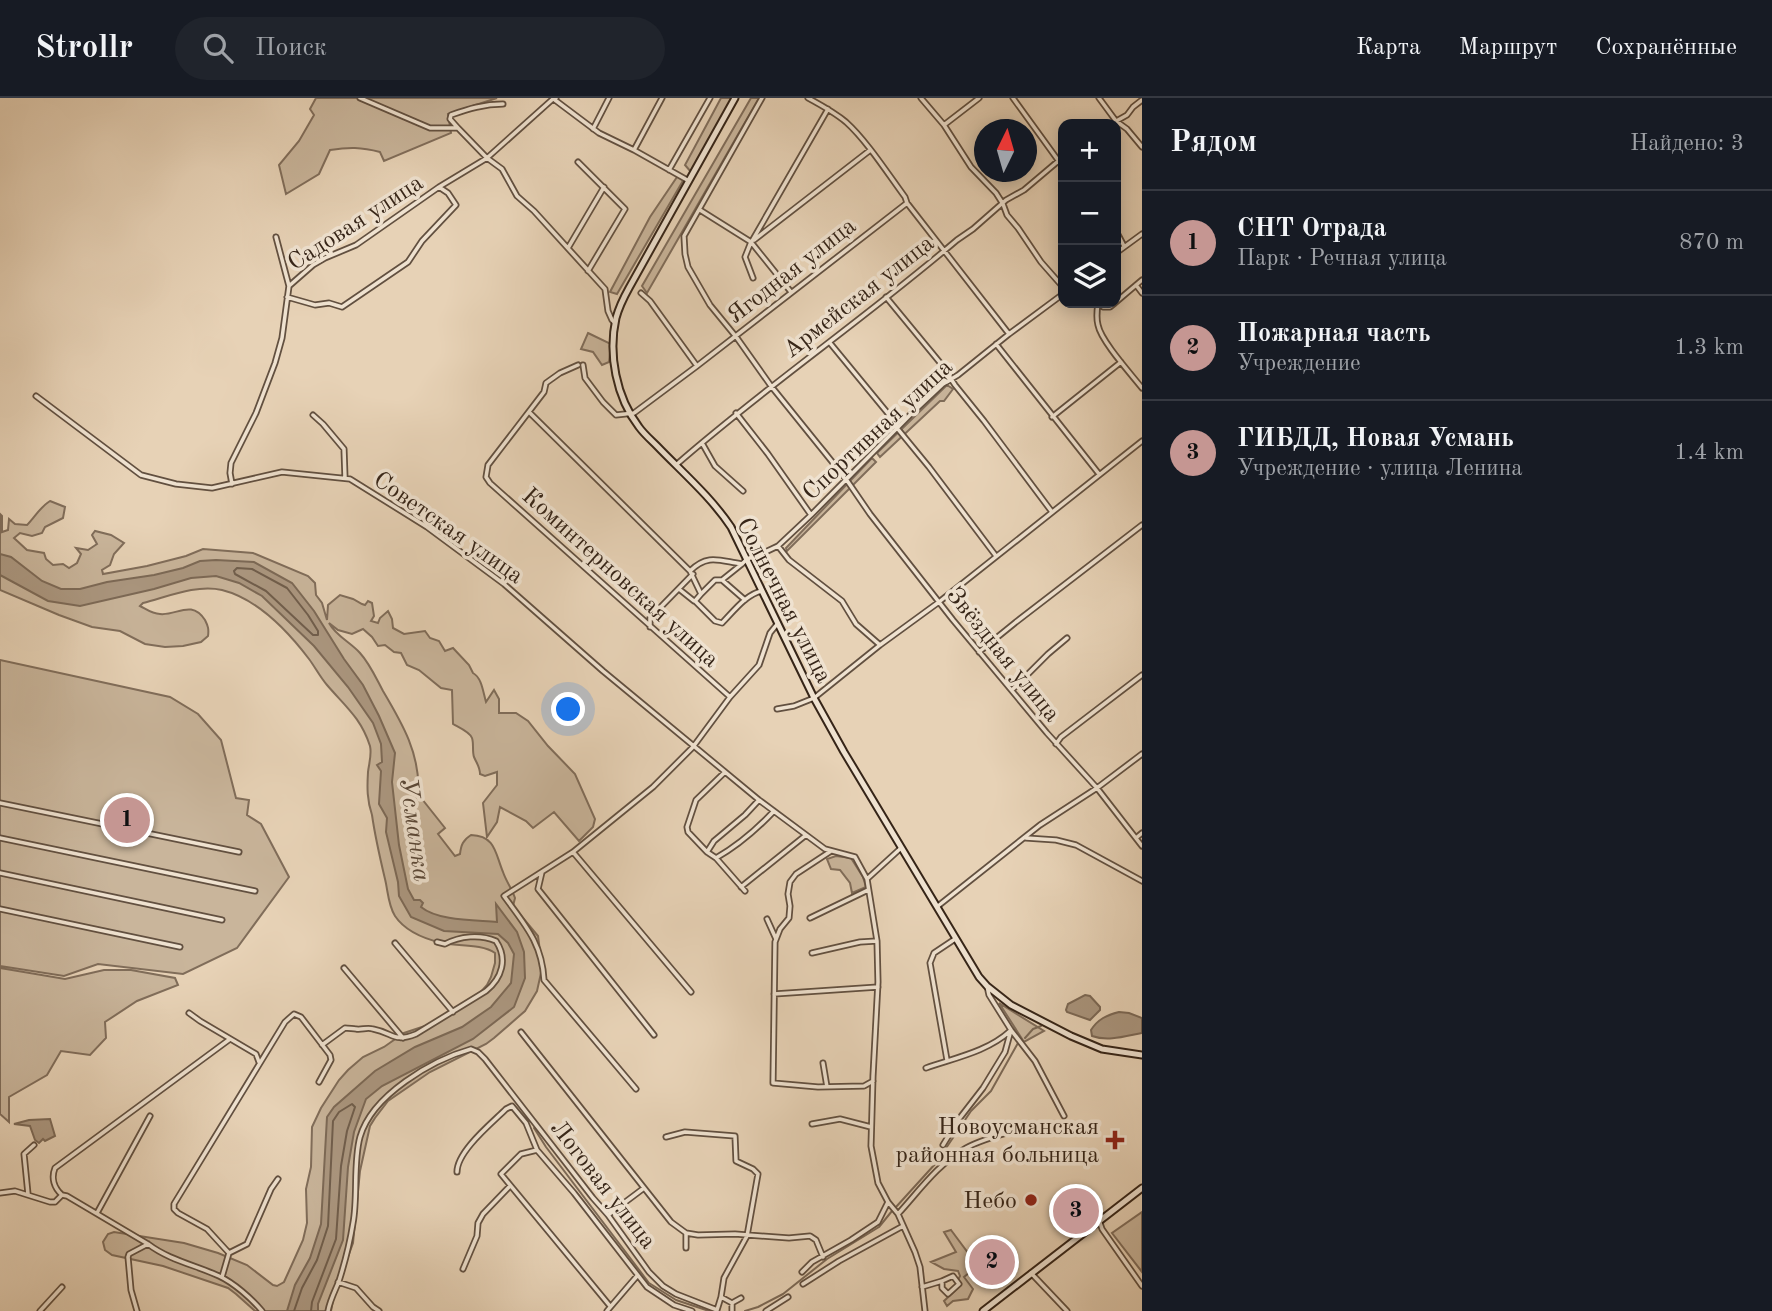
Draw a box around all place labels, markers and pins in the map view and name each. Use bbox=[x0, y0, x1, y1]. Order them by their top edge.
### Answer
pin: 1 bbox=[104, 794, 150, 846]
place label: Новоусманская районная больница bbox=[896, 1116, 1099, 1168]
marker: Новоусманская районная больница bbox=[1105, 1130, 1125, 1150]
pin: 3 bbox=[1053, 1185, 1099, 1237]
place label: Небо bbox=[963, 1190, 1017, 1214]
marker: Небо bbox=[1023, 1192, 1039, 1208]
pin: 2 bbox=[969, 1236, 1015, 1288]

